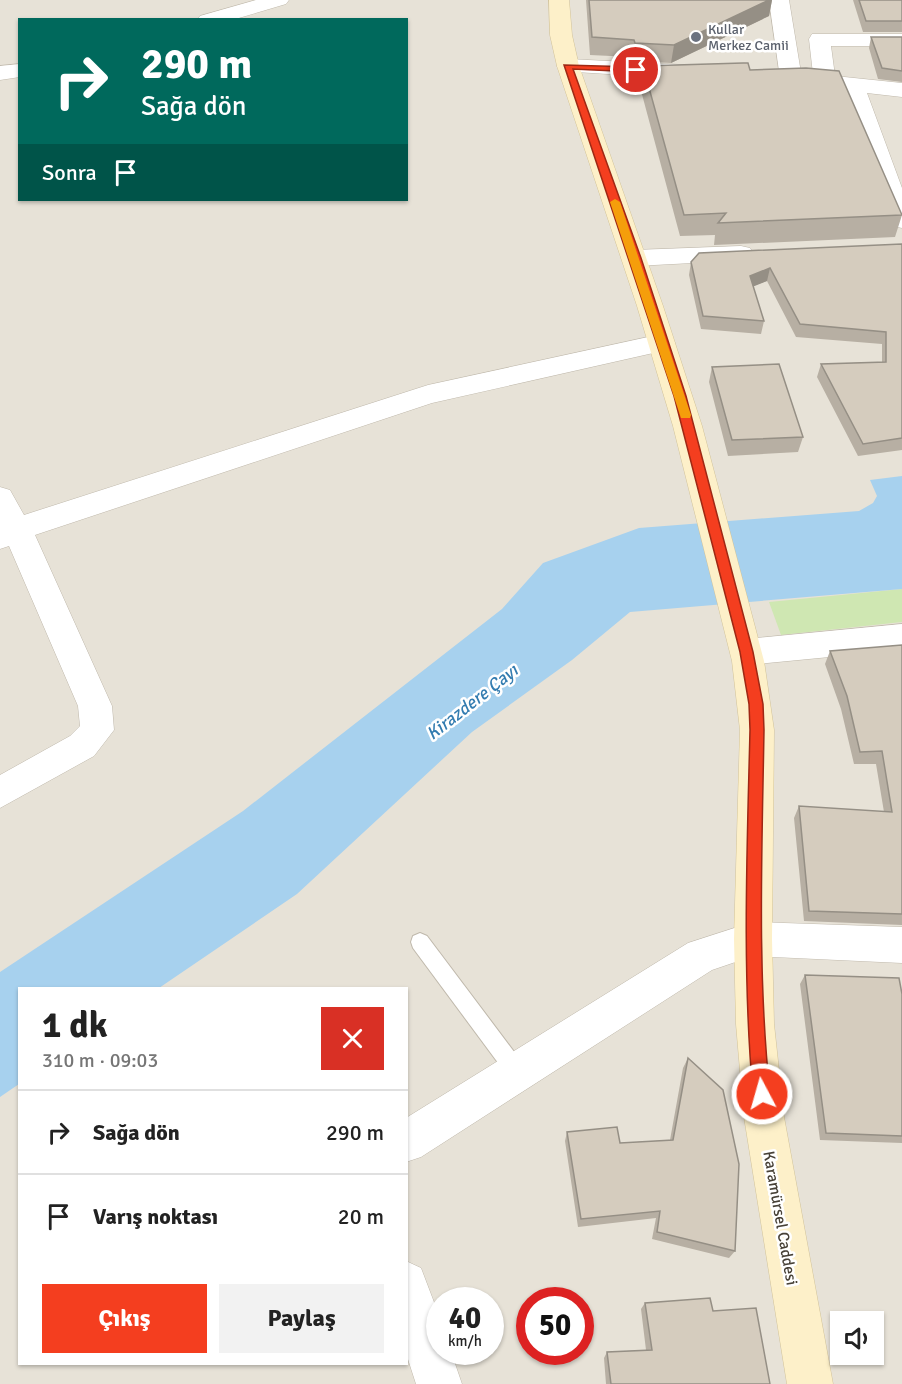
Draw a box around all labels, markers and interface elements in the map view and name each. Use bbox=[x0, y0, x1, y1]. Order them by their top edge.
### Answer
place label: Kullar Merkez Camii bbox=[708, 21, 789, 54]
marker: Kullar Merkez Camii bbox=[689, 30, 703, 44]
text: 290 m bbox=[141, 39, 252, 90]
icon: right bbox=[42, 42, 120, 120]
pin bbox=[610, 44, 661, 95]
icon: arrive bbox=[619, 53, 652, 86]
text: Sağa dön bbox=[141, 90, 247, 123]
icon: arrive bbox=[109, 156, 142, 189]
text: Sonra bbox=[42, 159, 97, 186]
water label: Kirazdere Çayı bbox=[422, 659, 523, 745]
text: 1 dk bbox=[42, 1003, 108, 1048]
button: close bbox=[321, 1007, 384, 1070]
text: 310 m · 09:03 bbox=[42, 1048, 158, 1073]
position arrow bbox=[730, 1062, 794, 1126]
icon: right bbox=[42, 1116, 75, 1149]
text: Sağa dön bbox=[93, 1119, 180, 1146]
text: 290 m bbox=[326, 1119, 384, 1146]
street label: Karamürsel Caddesi bbox=[758, 1149, 802, 1287]
icon: arrive bbox=[42, 1200, 75, 1233]
text: Varış noktası bbox=[93, 1203, 218, 1230]
text: 20 m bbox=[338, 1203, 384, 1230]
button: Çıkış bbox=[42, 1284, 207, 1353]
button: Paylaş bbox=[219, 1284, 384, 1353]
speed limit sign: 50 bbox=[516, 1287, 594, 1365]
text: 40 bbox=[449, 1300, 481, 1337]
map controls bbox=[830, 1311, 884, 1365]
button: sound bbox=[830, 1311, 884, 1365]
text: km/h bbox=[448, 1332, 482, 1350]

